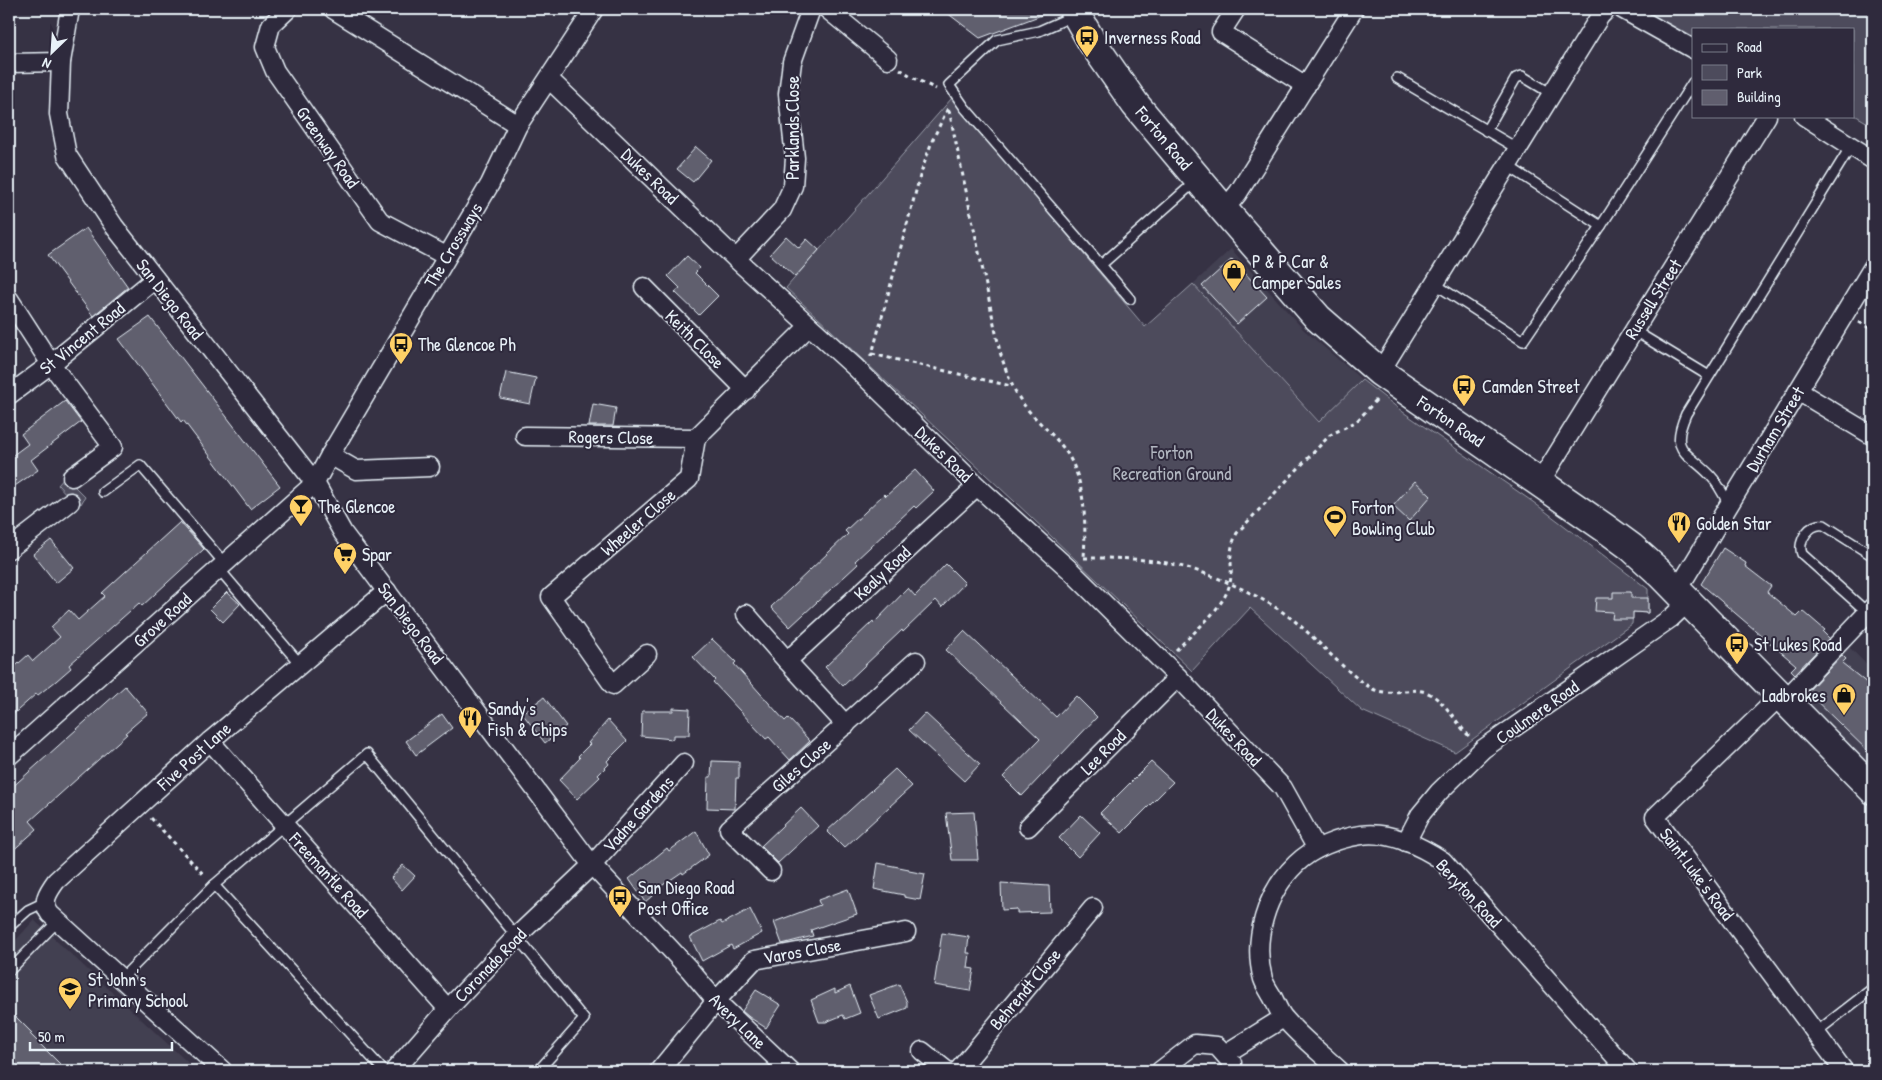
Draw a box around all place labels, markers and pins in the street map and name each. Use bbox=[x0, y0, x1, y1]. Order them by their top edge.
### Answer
bus stop icon: Inverness Road bbox=[1074, 24, 1100, 58]
place label: Inverness Road bbox=[1104, 25, 1200, 50]
place label: P & P Car & Camper Sales bbox=[1252, 249, 1341, 295]
shop icon: P & P Car & Camper Sales bbox=[1221, 258, 1247, 292]
bus stop icon: The Glencoe Ph bbox=[388, 331, 414, 365]
place label: The Glencoe Ph bbox=[418, 332, 516, 357]
bus stop icon: Camden Street bbox=[1451, 373, 1477, 407]
place label: Camden Street bbox=[1482, 374, 1580, 399]
bar icon: The Glencoe bbox=[288, 493, 314, 527]
place label: The Glencoe bbox=[318, 494, 395, 519]
place label: Forton Bowling Club bbox=[1351, 495, 1435, 541]
sports icon: Forton Bowling Club bbox=[1322, 504, 1348, 538]
restaurant icon: Golden Star bbox=[1666, 510, 1692, 544]
place label: Golden Star bbox=[1696, 511, 1772, 536]
supermarket icon: Spar bbox=[332, 541, 358, 575]
place label: Spar bbox=[362, 542, 392, 567]
bus stop icon: St Lukes Road bbox=[1724, 631, 1750, 665]
place label: St Lukes Road bbox=[1754, 632, 1842, 657]
shop icon: Ladbrokes bbox=[1831, 682, 1857, 716]
place label: Ladbrokes bbox=[1762, 683, 1826, 708]
place label: Sandy's Fish & Chips bbox=[487, 696, 567, 742]
restaurant icon: Sandy's Fish & Chips bbox=[457, 705, 483, 739]
place label: San Diego Road Post Office bbox=[638, 875, 734, 921]
bus stop icon: San Diego Road Post Office bbox=[607, 884, 633, 918]
place label: St John's Primary School bbox=[88, 967, 188, 1013]
school or university icon: St John's Primary School bbox=[57, 976, 83, 1010]

